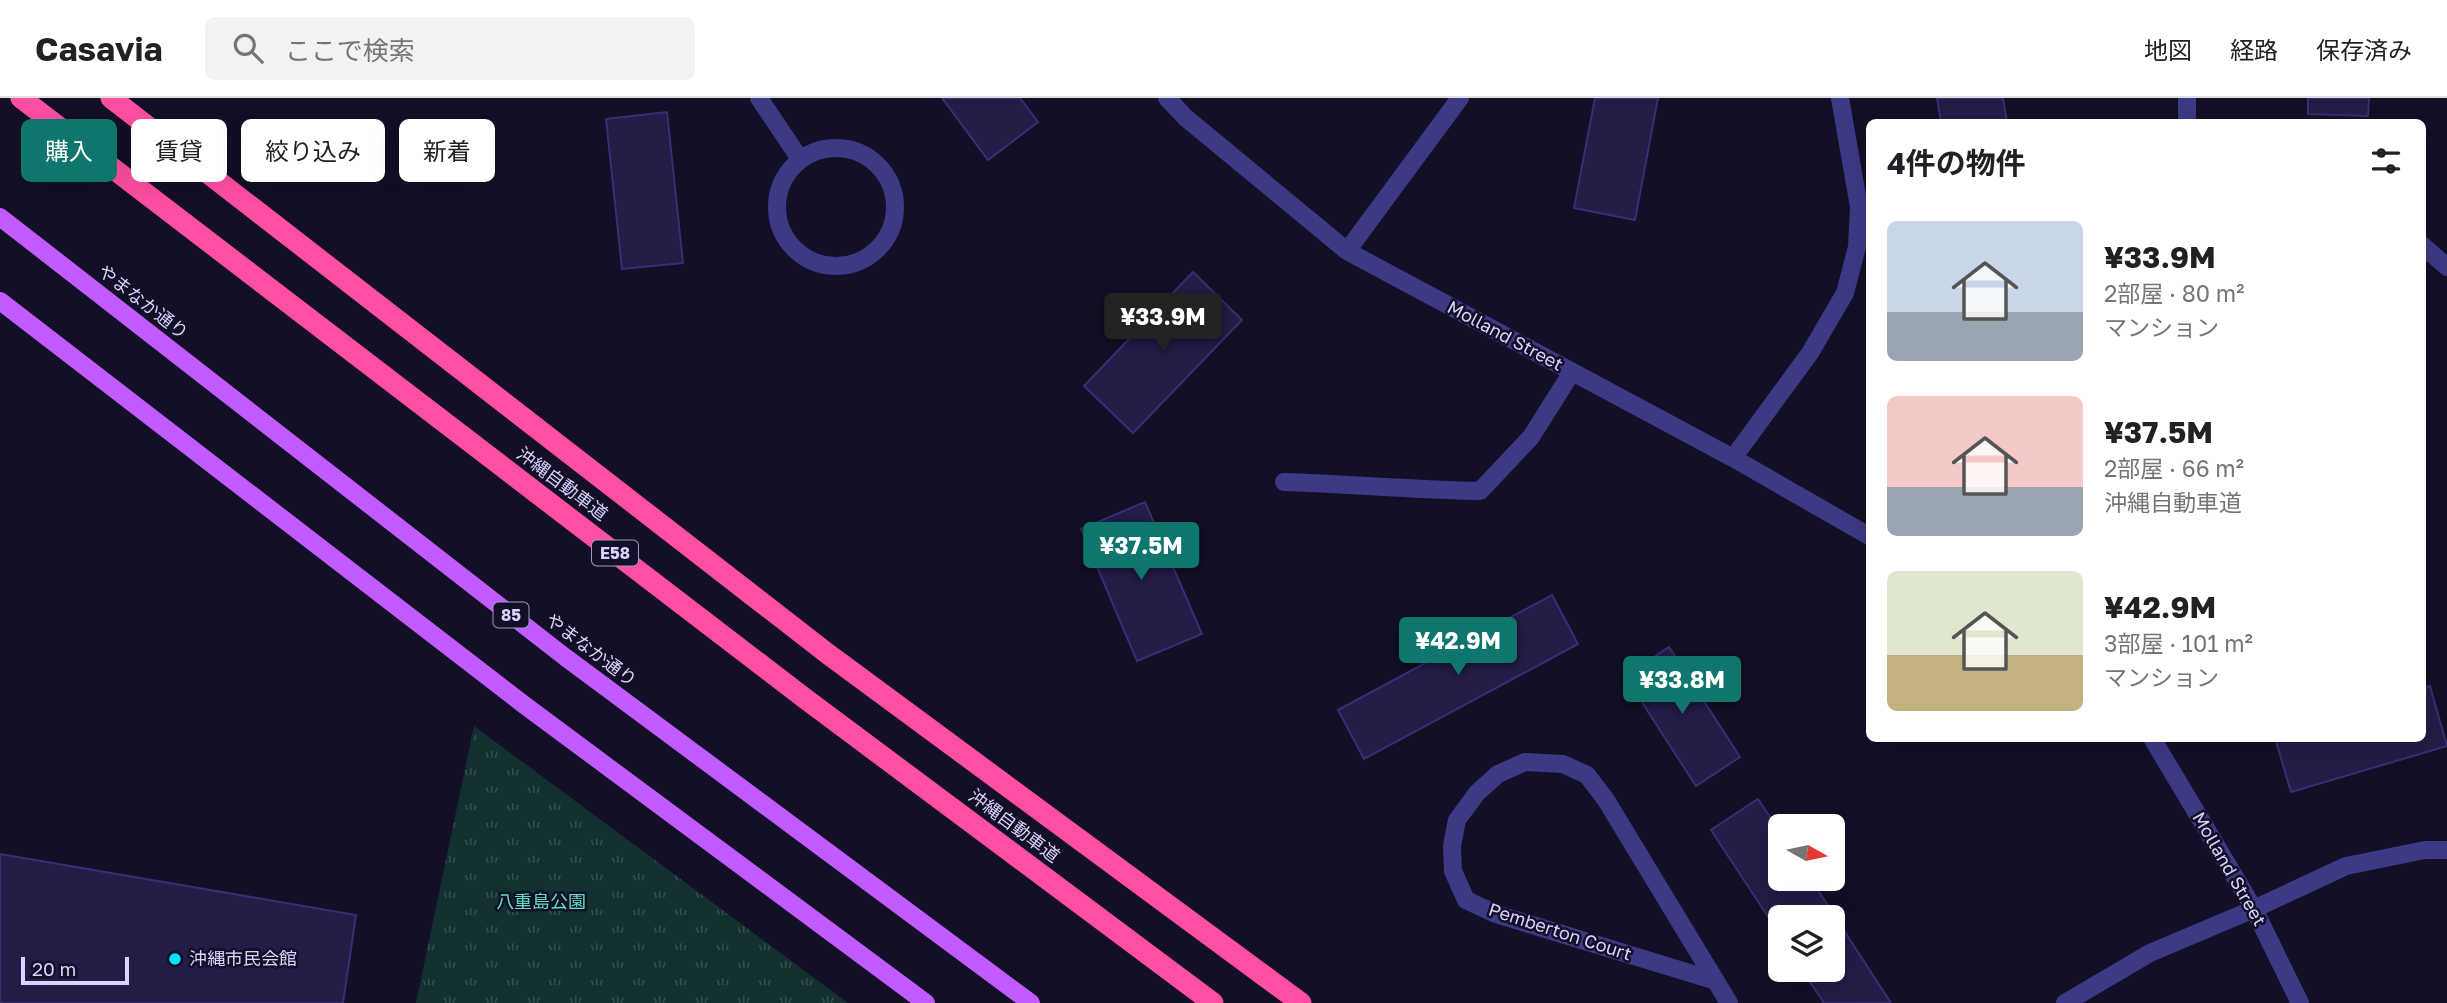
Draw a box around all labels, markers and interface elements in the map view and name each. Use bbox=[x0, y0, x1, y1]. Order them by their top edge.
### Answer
search box bbox=[205, 17, 695, 80]
text: Casavia bbox=[35, 29, 163, 68]
icon: search bbox=[229, 29, 267, 67]
text: ここで検索 bbox=[285, 35, 415, 66]
text: 地図 bbox=[2144, 35, 2192, 64]
text: 経路 bbox=[2230, 35, 2278, 64]
text: 保存済み bbox=[2316, 35, 2412, 64]
chip: 購入 bbox=[21, 119, 117, 182]
chip: 賃貸 bbox=[131, 119, 227, 182]
chip: 絞り込み bbox=[241, 119, 385, 182]
chip: 新着 bbox=[399, 119, 495, 182]
icon: filters bbox=[2367, 142, 2405, 180]
text: 4件の物件 bbox=[1887, 145, 2026, 181]
text: ¥33.9M bbox=[2104, 239, 2216, 275]
icon: home bbox=[1943, 249, 2027, 333]
street label: やまなか通り bbox=[94, 259, 193, 343]
text: 2部屋 · 80 m² bbox=[2104, 279, 2244, 307]
pin: ¥33.9M bbox=[1106, 294, 1220, 353]
street label: Molland Street bbox=[1444, 295, 1567, 375]
text: ¥33.9M bbox=[1120, 302, 1206, 330]
text: マンション bbox=[2104, 313, 2219, 341]
text: ¥37.5M bbox=[2104, 414, 2213, 450]
icon: home bbox=[1943, 424, 2027, 508]
street label: 沖縄自動車道 bbox=[513, 442, 612, 524]
text: 2部屋 · 66 m² bbox=[2104, 454, 2244, 482]
text: 沖縄自動車道 bbox=[2104, 488, 2242, 516]
pin: ¥37.5M bbox=[1084, 522, 1198, 582]
text: ¥37.5M bbox=[1099, 531, 1183, 559]
road number: E58 bbox=[592, 540, 638, 566]
text: ¥42.9M bbox=[2104, 589, 2216, 625]
icon: home bbox=[1943, 599, 2027, 683]
road number: 85 bbox=[494, 602, 528, 628]
street label: やまなか通り bbox=[542, 608, 641, 690]
pin: ¥42.9M bbox=[1401, 618, 1515, 677]
text: ¥42.9M bbox=[1415, 626, 1501, 654]
text: 3部屋 · 101 m² bbox=[2104, 629, 2253, 657]
pin: ¥33.8M bbox=[1625, 656, 1739, 716]
text: マンション bbox=[2104, 663, 2219, 691]
text: ¥33.8M bbox=[1639, 665, 1725, 693]
street label: 沖縄自動車道 bbox=[965, 784, 1064, 866]
street label: Molland Street bbox=[2188, 808, 2271, 929]
north arrow bbox=[1768, 814, 1844, 891]
map controls bbox=[1768, 814, 1845, 982]
park label: 八重島公園 bbox=[496, 890, 586, 912]
street label: Pemberton Court bbox=[1486, 898, 1635, 965]
button: layers bbox=[1768, 905, 1845, 982]
place label: 沖縄市民会館 bbox=[189, 947, 297, 969]
marker: 沖縄市民会館 bbox=[167, 951, 183, 967]
scale bar bbox=[21, 954, 130, 986]
text: 20 m bbox=[32, 957, 76, 980]

